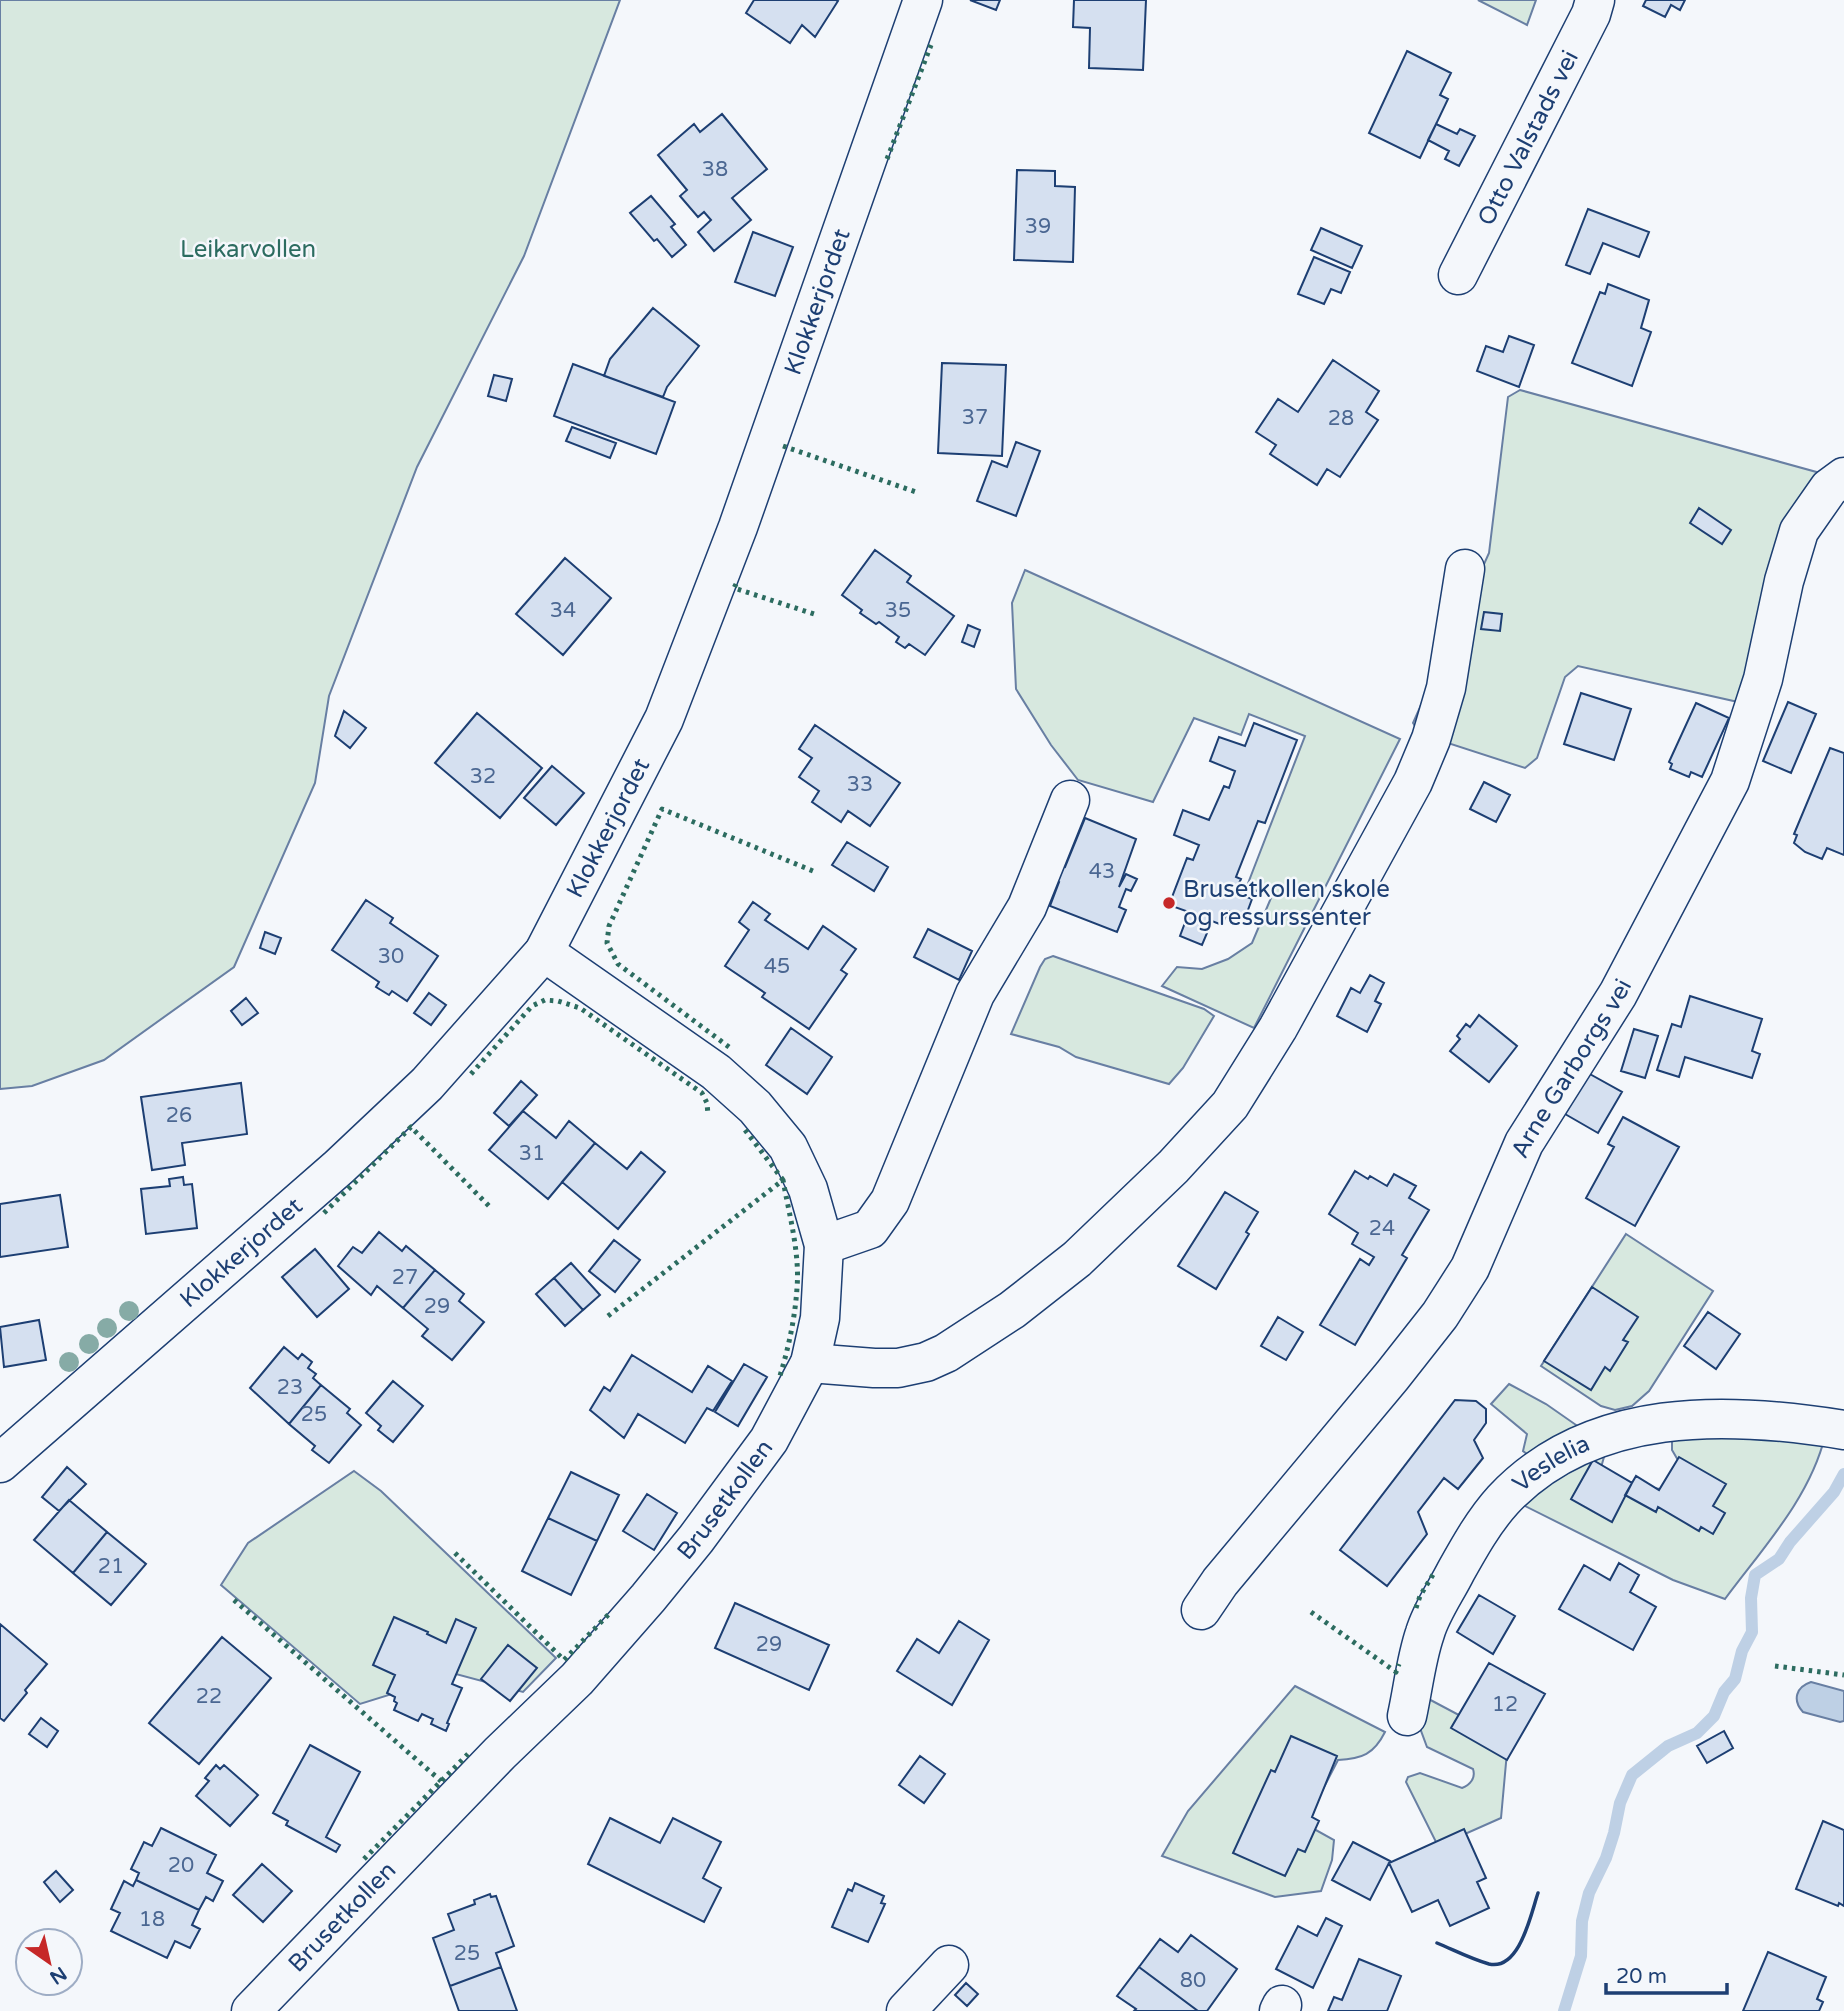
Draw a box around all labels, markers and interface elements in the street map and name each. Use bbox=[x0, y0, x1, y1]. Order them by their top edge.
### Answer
street label: Otto Valstads vei bbox=[1472, 46, 1585, 230]
house number: 38 bbox=[702, 157, 728, 182]
house number: 39 bbox=[1025, 214, 1051, 239]
street label: Klokkerjordet bbox=[779, 225, 857, 379]
park label: Leikarvollen bbox=[180, 235, 316, 264]
house number: 37 bbox=[962, 405, 988, 430]
house number: 28 bbox=[1328, 406, 1354, 431]
house number: 34 bbox=[550, 598, 576, 623]
house number: 35 bbox=[885, 598, 911, 623]
street label: Klokkerjordet bbox=[560, 754, 656, 903]
house number: 32 bbox=[470, 764, 496, 789]
house number: 33 bbox=[847, 772, 873, 797]
house number: 43 bbox=[1089, 859, 1115, 884]
place label: Brusetkollen skole og ressurssenter bbox=[1183, 875, 1390, 932]
marker: Brusetkollen skole og ressurssenter bbox=[1161, 895, 1177, 911]
house number: 30 bbox=[378, 944, 404, 969]
house number: 45 bbox=[764, 954, 790, 979]
street label: Arne Garborgs vei bbox=[1505, 974, 1638, 1162]
house number: 26 bbox=[166, 1103, 192, 1128]
house number: 31 bbox=[519, 1141, 545, 1166]
street label: Klokkerjordet bbox=[174, 1192, 308, 1314]
house number: 24 bbox=[1369, 1216, 1395, 1241]
house number: 27 bbox=[392, 1265, 418, 1290]
house number: 29 bbox=[424, 1294, 450, 1319]
house number: 23 bbox=[277, 1375, 303, 1400]
house number: 25 bbox=[301, 1402, 327, 1427]
street label: Veslelia bbox=[1507, 1429, 1594, 1498]
street label: Brusetkollen bbox=[671, 1434, 779, 1566]
house number: 21 bbox=[98, 1554, 124, 1579]
house number: 29 bbox=[756, 1632, 782, 1657]
house number: 22 bbox=[196, 1684, 222, 1709]
house number: 12 bbox=[1492, 1692, 1518, 1717]
house number: 20 bbox=[168, 1853, 194, 1878]
street label: Brusetkollen bbox=[283, 1856, 402, 1978]
house number: 18 bbox=[139, 1907, 165, 1932]
north arrow bbox=[14, 1927, 84, 1997]
house number: 25 bbox=[454, 1941, 480, 1966]
scale bar bbox=[1606, 1952, 1727, 1996]
text: N bbox=[45, 1962, 70, 1989]
text: 20 m bbox=[1616, 1964, 1667, 1989]
house number: 80 bbox=[1180, 1968, 1206, 1993]

